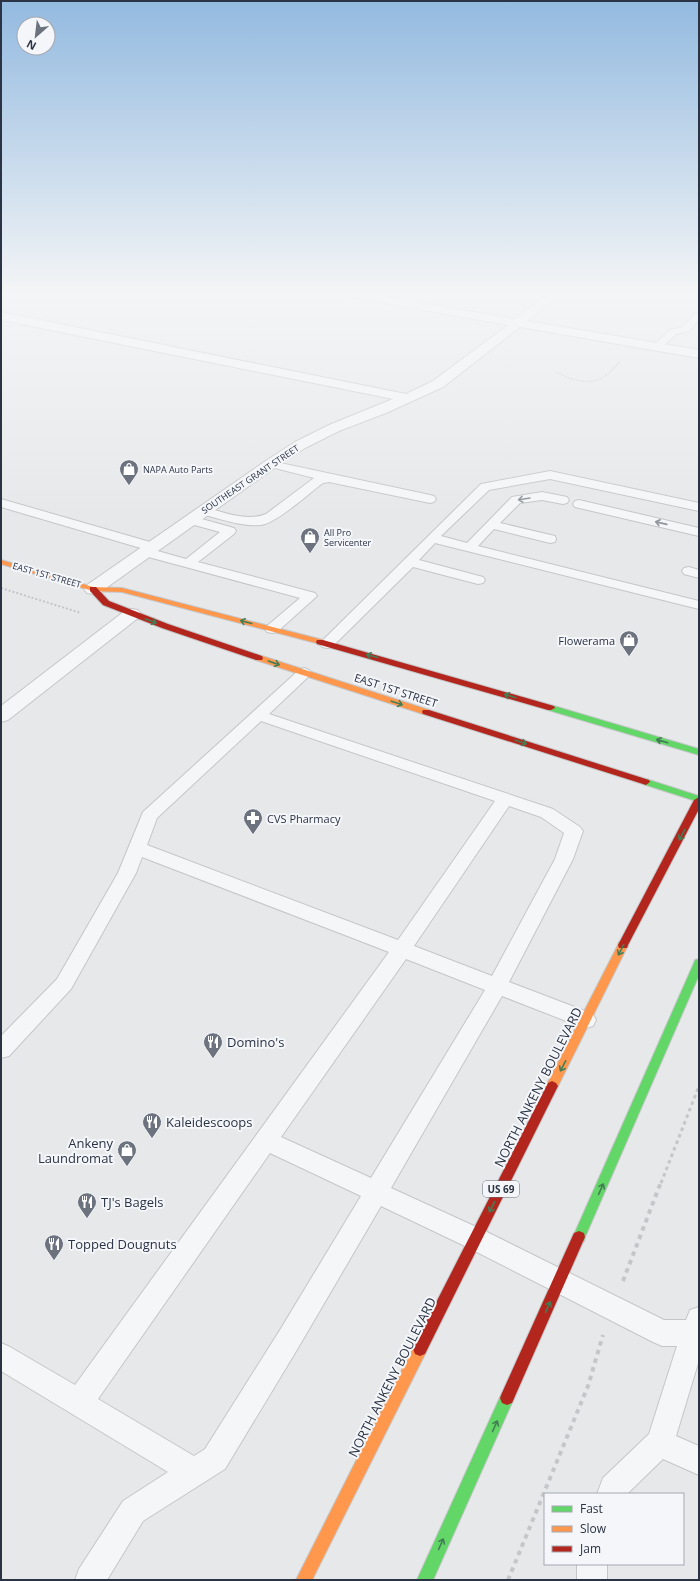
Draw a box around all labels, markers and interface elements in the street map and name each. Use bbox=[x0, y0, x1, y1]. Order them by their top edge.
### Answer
north arrow bbox=[16, 16, 56, 56]
text: N bbox=[24, 37, 39, 54]
street label: SOUTHEAST GRANT STREET bbox=[199, 441, 301, 517]
shop icon: NAPA Auto Parts bbox=[118, 458, 140, 486]
place label: NAPA Auto Parts bbox=[143, 463, 213, 476]
one-way arrow bbox=[518, 495, 531, 503]
one-way arrow bbox=[655, 519, 668, 526]
shop icon: All Pro Servicenter bbox=[299, 526, 321, 554]
place label: All Pro Servicenter bbox=[324, 526, 372, 549]
street label: EAST 1ST STREET bbox=[11, 559, 83, 591]
one-way arrow bbox=[144, 617, 156, 625]
one-way arrow bbox=[240, 618, 253, 625]
shop icon: Flowerama bbox=[618, 629, 640, 657]
place label: Flowerama bbox=[558, 633, 615, 648]
one-way arrow bbox=[365, 652, 378, 659]
one-way arrow bbox=[267, 659, 279, 667]
street label: EAST 1ST STREET bbox=[353, 670, 439, 710]
one-way arrow bbox=[504, 692, 517, 699]
one-way arrow bbox=[391, 700, 404, 707]
one-way arrow bbox=[655, 737, 668, 744]
one-way arrow bbox=[514, 739, 527, 746]
pharmacy icon: CVS Pharmacy bbox=[242, 807, 264, 835]
place label: CVS Pharmacy bbox=[267, 811, 341, 826]
one-way arrow bbox=[677, 828, 685, 840]
one-way arrow bbox=[617, 944, 625, 956]
street label: NORTH ANKENY BOULEVARD bbox=[490, 1004, 586, 1170]
restaurant icon: Domino's bbox=[202, 1031, 224, 1059]
place label: Domino's bbox=[227, 1033, 284, 1051]
one-way arrow bbox=[559, 1060, 566, 1072]
restaurant icon: Kaleidescoops bbox=[141, 1111, 163, 1139]
place label: Kaleidescoops bbox=[166, 1113, 253, 1131]
place label: Ankeny Laundromat bbox=[38, 1134, 113, 1167]
shop icon: Ankeny Laundromat bbox=[116, 1139, 138, 1167]
road number: US 69 bbox=[483, 1181, 519, 1197]
one-way arrow bbox=[598, 1183, 605, 1195]
restaurant icon: TJ's Bagels bbox=[76, 1191, 98, 1219]
place label: TJ's Bagels bbox=[101, 1193, 164, 1211]
one-way arrow bbox=[488, 1201, 495, 1213]
restaurant icon: Topped Dougnuts bbox=[43, 1233, 65, 1261]
place label: Topped Dougnuts bbox=[68, 1235, 177, 1253]
street label: NORTH ANKENY BOULEVARD bbox=[344, 1294, 440, 1460]
one-way arrow bbox=[545, 1302, 552, 1314]
one-way arrow bbox=[492, 1420, 499, 1432]
legend bbox=[544, 1493, 684, 1565]
text: Fast bbox=[580, 1500, 603, 1517]
text: Slow bbox=[580, 1520, 607, 1537]
one-way arrow bbox=[438, 1539, 445, 1551]
text: Jam bbox=[579, 1540, 601, 1557]

